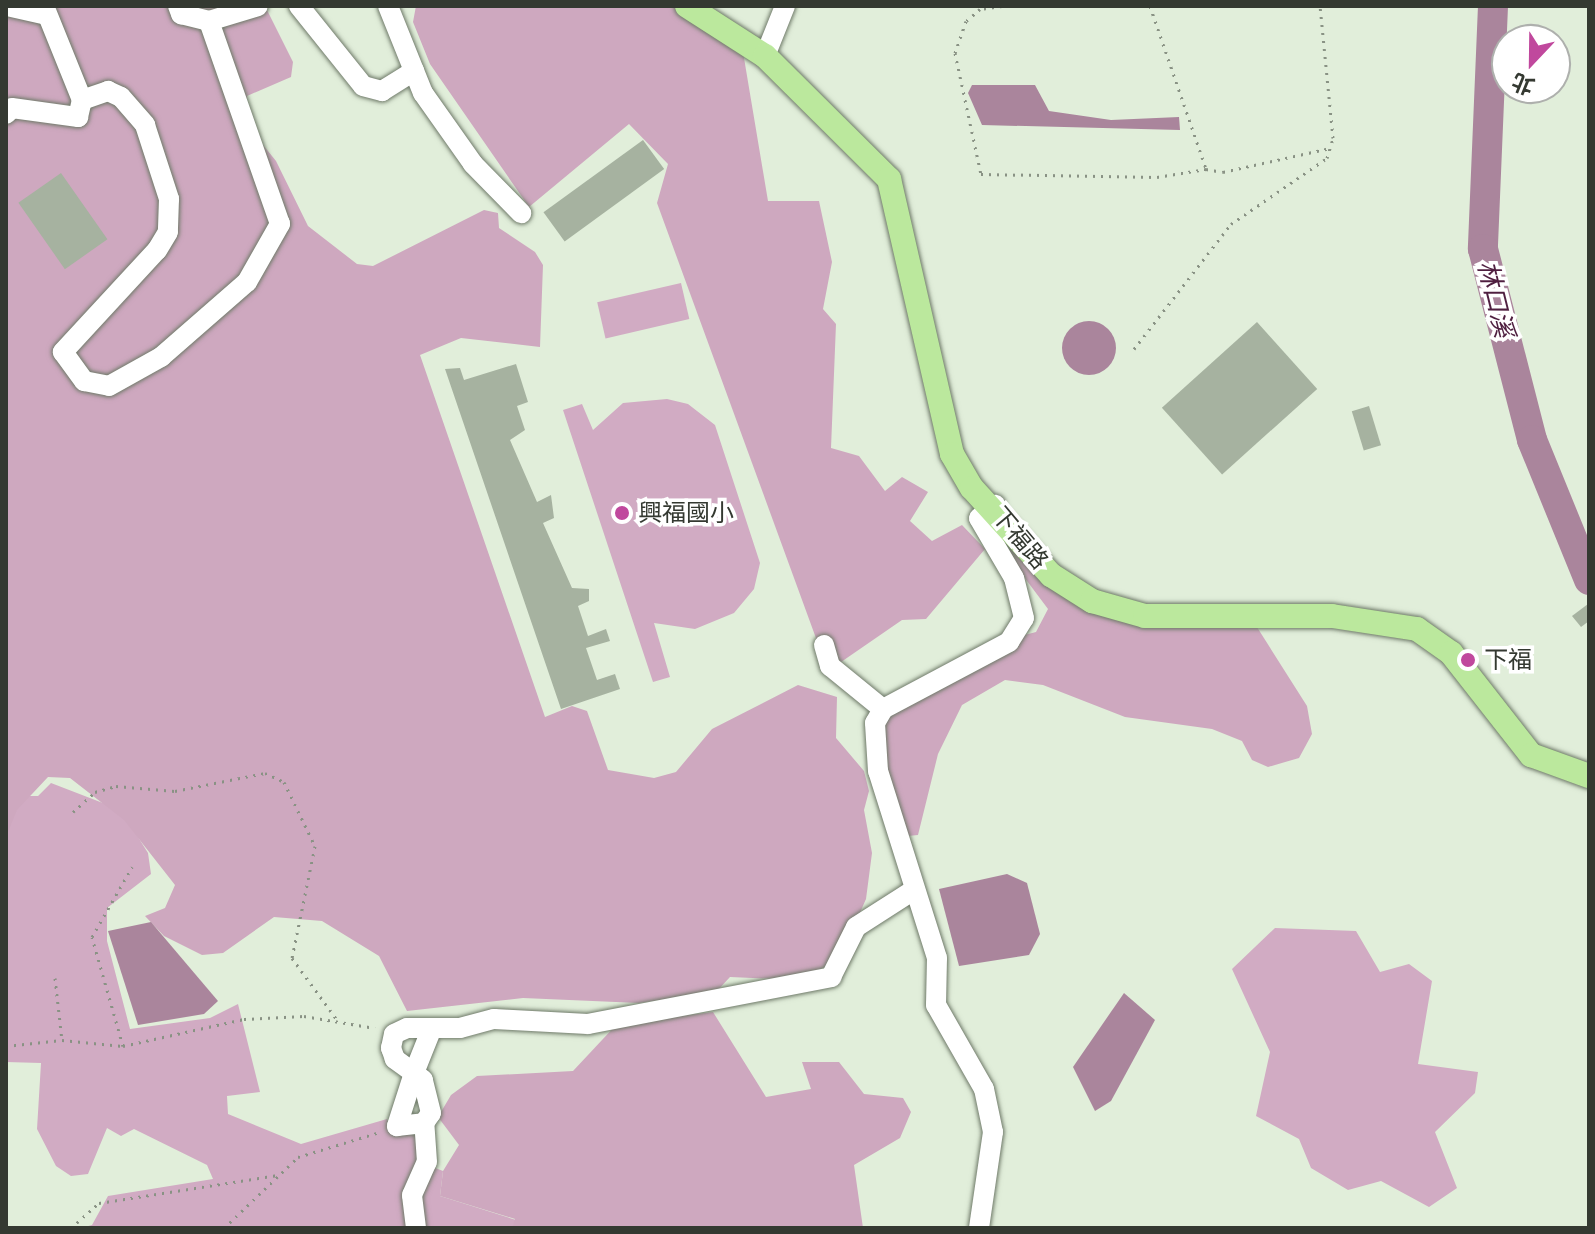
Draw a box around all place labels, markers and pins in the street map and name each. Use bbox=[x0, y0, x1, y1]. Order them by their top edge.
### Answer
place label: 興福國小 bbox=[638, 499, 734, 527]
marker: 興福國小 bbox=[613, 504, 631, 522]
place label: 下福 bbox=[1484, 646, 1532, 674]
marker: 下福 bbox=[1459, 651, 1477, 669]

